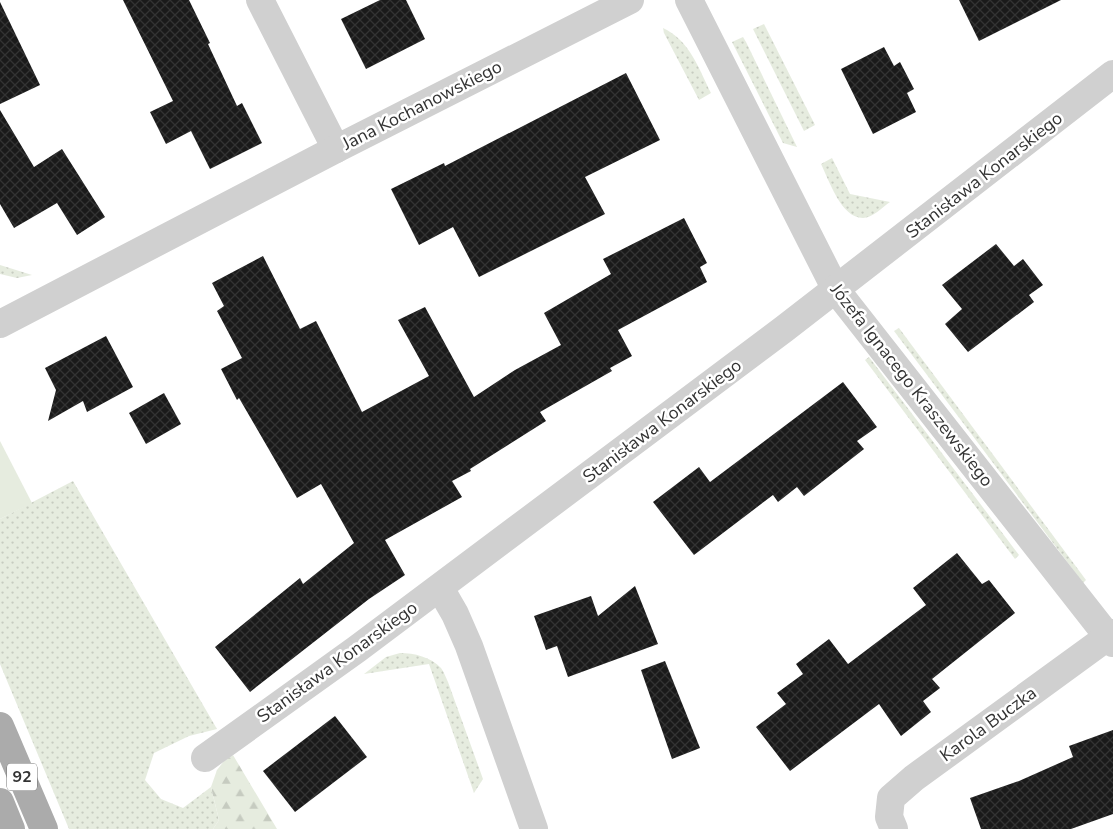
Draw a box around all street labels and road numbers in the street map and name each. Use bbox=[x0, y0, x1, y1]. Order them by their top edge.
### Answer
street label: Jana Kochanowskiego bbox=[337, 54, 506, 156]
street label: Stanisława Konarskiego bbox=[901, 106, 1067, 244]
street label: Józefa Ignacego Kraszewskiego bbox=[824, 278, 999, 492]
street label: Stanisława Konarskiego bbox=[578, 353, 746, 489]
street label: Stanisława Konarskiego bbox=[252, 596, 422, 728]
street label: Karola Buczka bbox=[935, 681, 1041, 767]
road number: 92 bbox=[7, 764, 37, 790]

